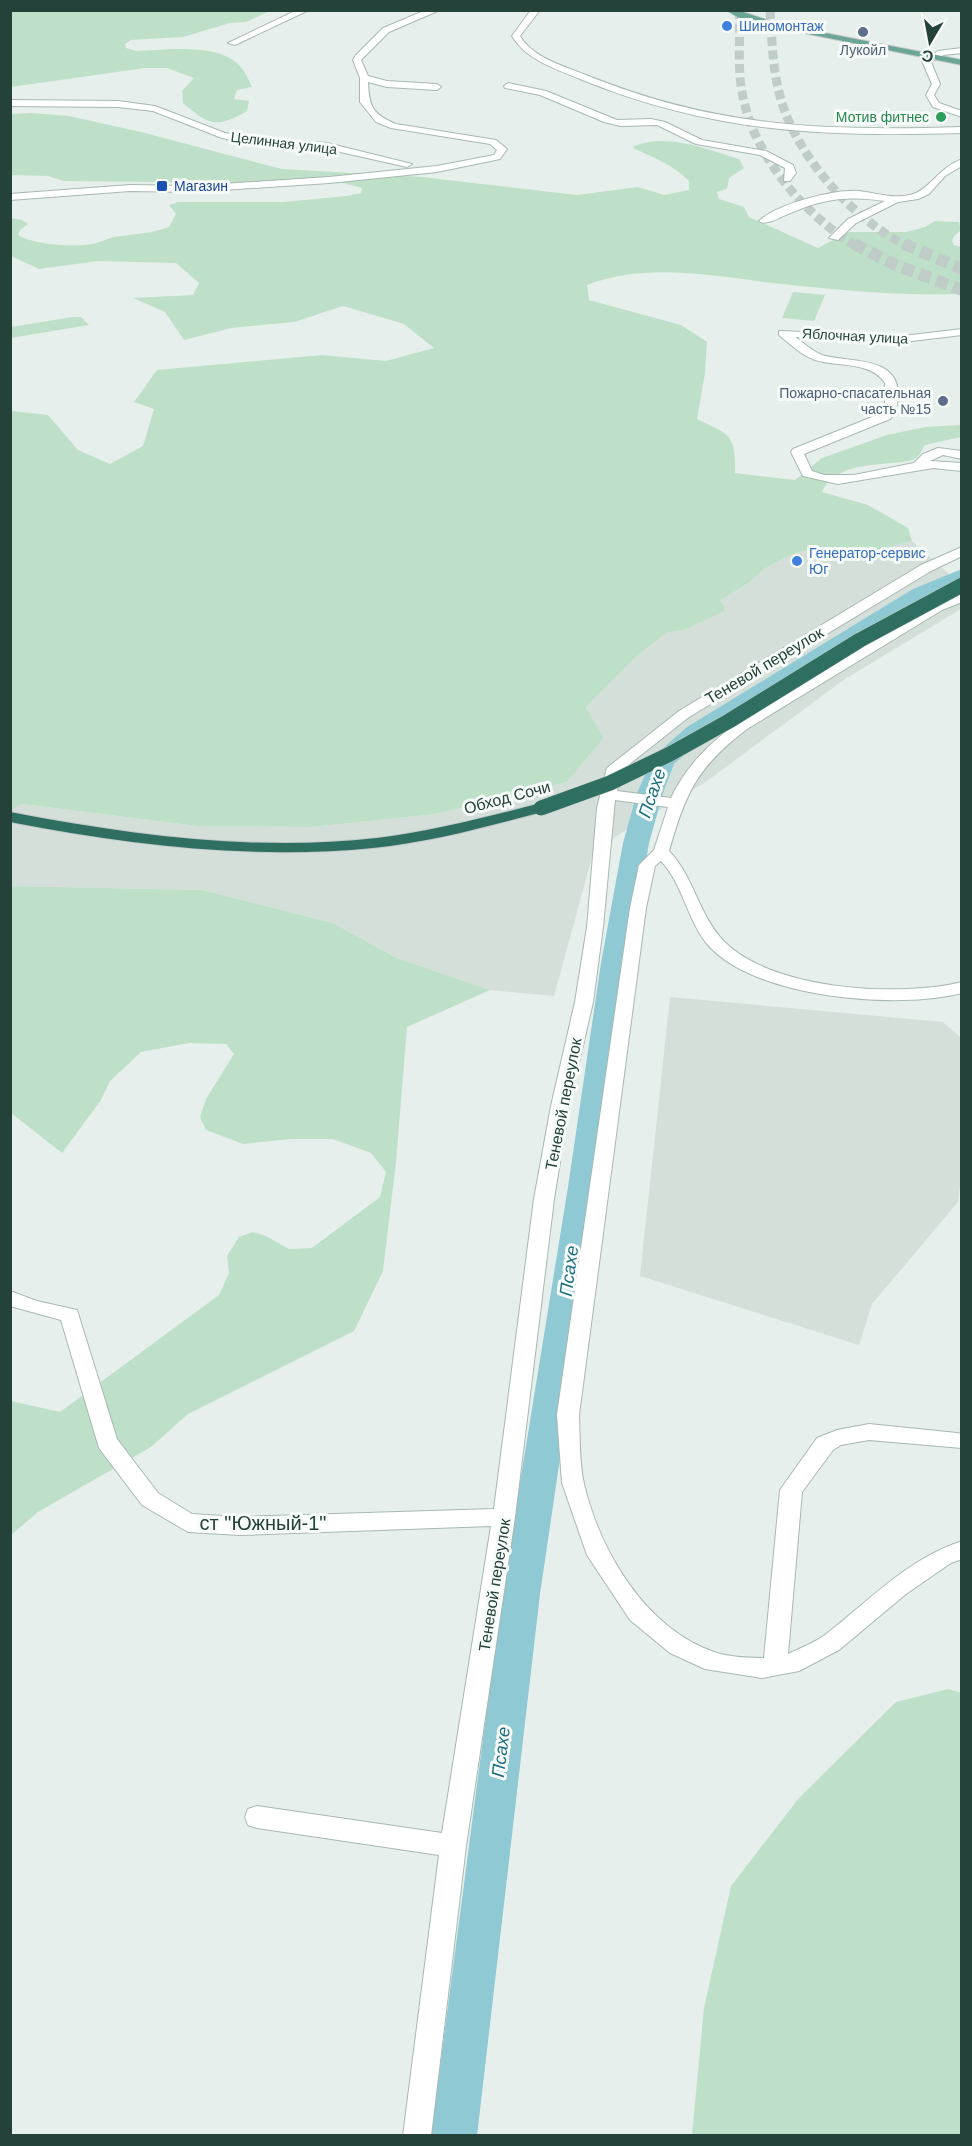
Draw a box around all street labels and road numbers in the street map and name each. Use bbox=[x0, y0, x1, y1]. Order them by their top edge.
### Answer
street label: Целинная улица bbox=[230, 129, 338, 157]
street label: Яблочная улица bbox=[802, 325, 909, 347]
street label: Теневой переулок bbox=[702, 623, 827, 707]
street label: Обход Сочи bbox=[462, 778, 552, 817]
street label: Теневой переулок bbox=[542, 1036, 585, 1172]
street label: ст "Южный-1" bbox=[200, 1512, 326, 1534]
street label: Теневой переулок bbox=[476, 1516, 514, 1653]

